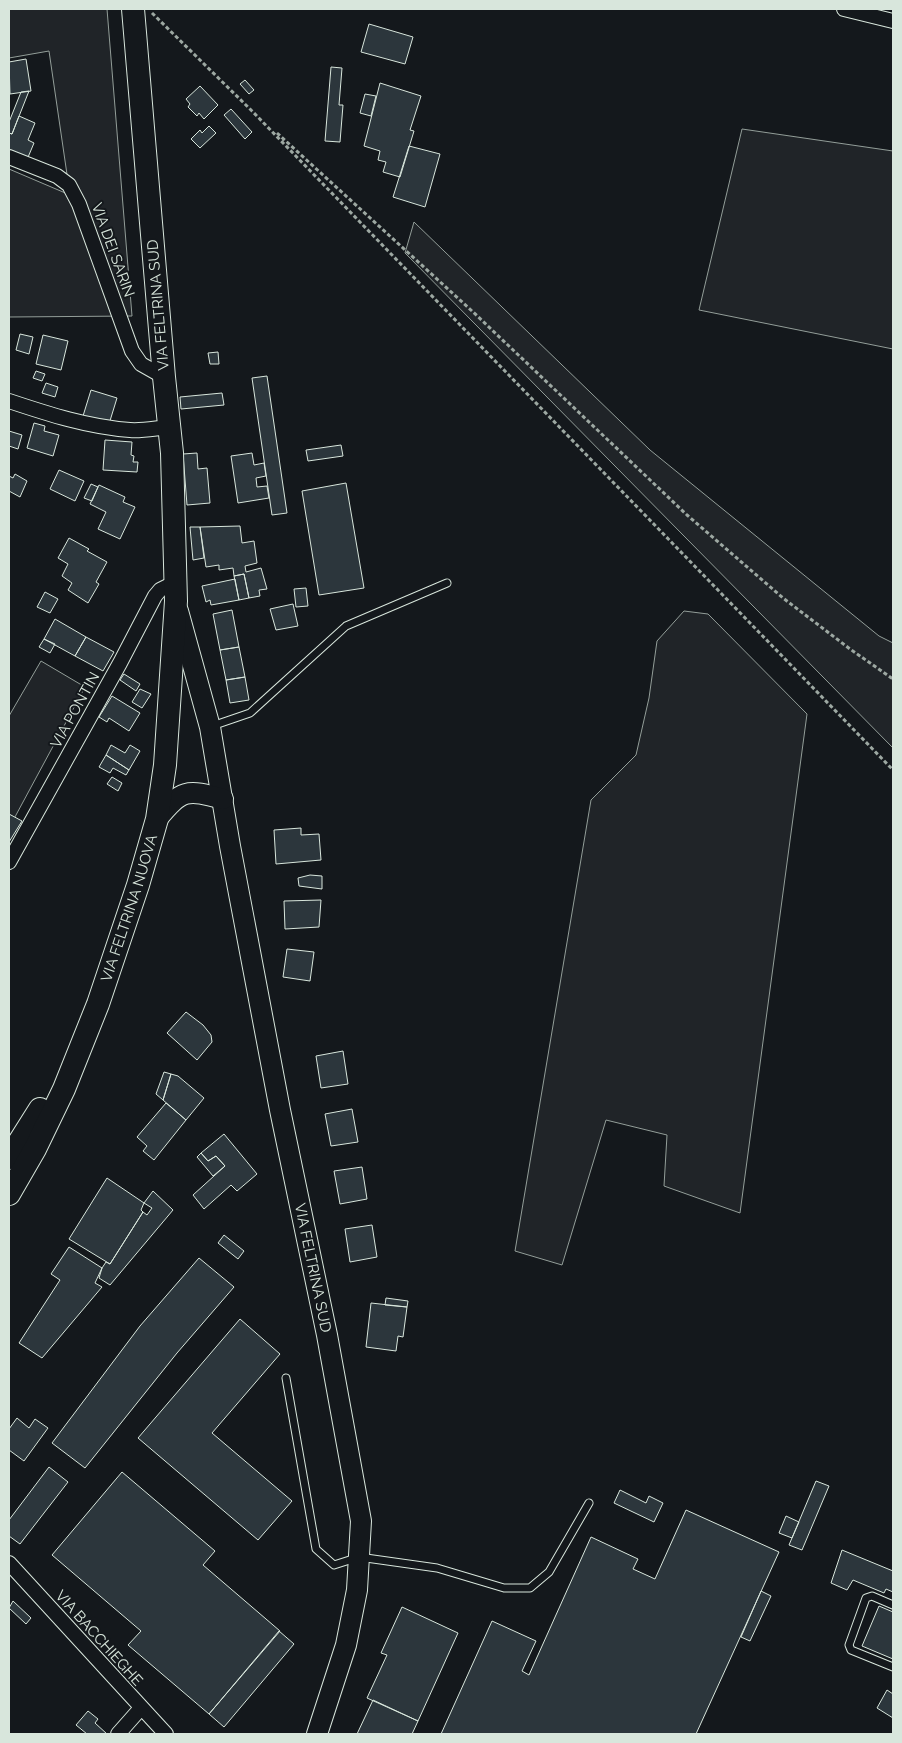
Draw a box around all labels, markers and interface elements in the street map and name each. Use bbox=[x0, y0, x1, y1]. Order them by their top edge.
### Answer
street label: VIA DEI SARIN bbox=[88, 200, 138, 300]
street label: VIA FELTRINA SUD bbox=[143, 239, 173, 371]
street label: VIA PONTIN bbox=[47, 669, 103, 751]
street label: VIA FELTRINA NUOVA bbox=[97, 832, 161, 984]
street label: VIA FELTRINA SUD bbox=[291, 1202, 335, 1334]
street label: VIA BACCHIEGHE bbox=[51, 1587, 147, 1689]

